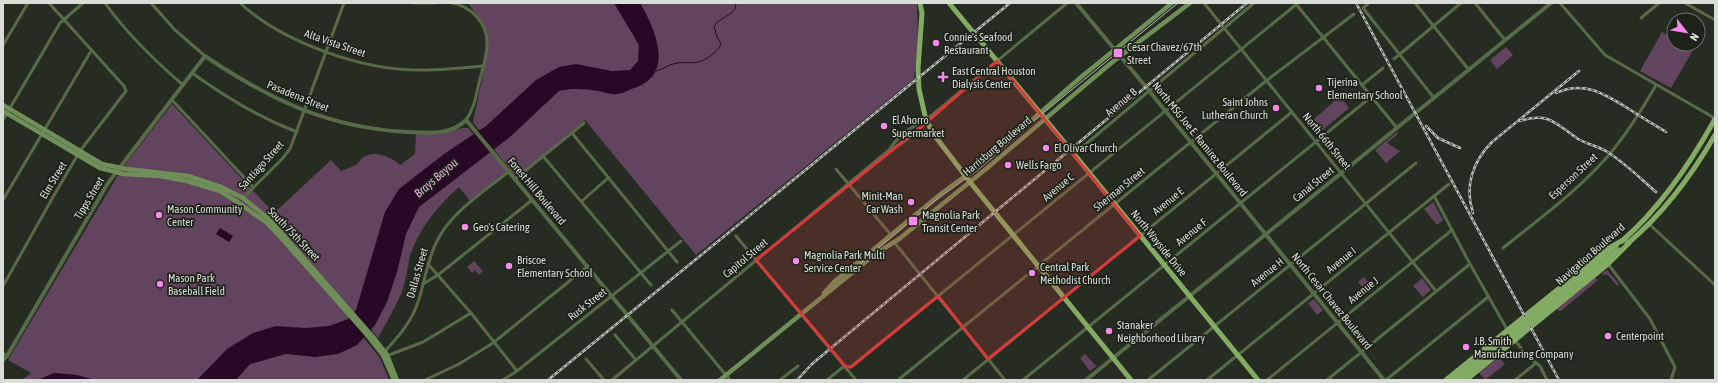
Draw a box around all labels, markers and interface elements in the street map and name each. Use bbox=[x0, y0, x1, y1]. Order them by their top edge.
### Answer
north arrow bbox=[1666, 12, 1706, 52]
street label: Alta Vista Street bbox=[303, 27, 367, 59]
place label: Connie's Seafood Restaurant bbox=[944, 31, 1013, 56]
text: N bbox=[1688, 31, 1701, 43]
marker: Connie's Seafood Restaurant bbox=[931, 38, 941, 48]
place label: Cesar Chavez/67th Street bbox=[1127, 41, 1202, 66]
marker: Cesar Chavez/67th Street bbox=[1112, 47, 1124, 59]
place label: East Central Houston Dialysis Center bbox=[952, 65, 1036, 90]
marker: East Central Houston Dialysis Center bbox=[937, 71, 949, 83]
place label: Tijerina Elementary School bbox=[1327, 76, 1403, 101]
street label: Pasadena Street bbox=[265, 78, 331, 114]
street label: North MSG Joe E. Ramirez Boulevard bbox=[1150, 79, 1250, 199]
marker: Tijerina Elementary School bbox=[1314, 83, 1324, 93]
street label: Avenue B bbox=[1103, 85, 1140, 119]
place label: Saint Johns Lutheran Church bbox=[1202, 96, 1268, 121]
marker: Saint Johns Lutheran Church bbox=[1271, 103, 1281, 113]
street label: North 66th Street bbox=[1301, 110, 1353, 172]
place label: El Ahorro Supermarket bbox=[892, 114, 944, 139]
street label: Harrisburg Boulevard bbox=[960, 114, 1034, 178]
marker: El Ahorro Supermarket bbox=[879, 121, 889, 131]
street label: Santiago Street bbox=[236, 138, 286, 192]
place label: El Olivar Church bbox=[1054, 142, 1118, 154]
marker: El Olivar Church bbox=[1041, 143, 1051, 153]
street label: Esperson Street bbox=[1546, 150, 1600, 202]
water label: Brays Bayou bbox=[411, 155, 461, 201]
street label: Forest Hill Boulevard bbox=[505, 155, 569, 227]
street label: Elm Street bbox=[37, 159, 69, 201]
place label: Wells Fargo bbox=[1016, 159, 1062, 171]
marker: Wells Fargo bbox=[1003, 160, 1013, 170]
street label: Canal Street bbox=[1290, 164, 1336, 204]
street label: Sherman Street bbox=[1091, 165, 1147, 213]
street label: Avenue C bbox=[1040, 171, 1076, 203]
street label: Tipps Street bbox=[72, 175, 106, 221]
street label: Avenue E bbox=[1150, 185, 1186, 217]
place label: Minit-Man Car Wash bbox=[861, 190, 903, 215]
marker: Minit-Man Car Wash bbox=[906, 197, 916, 207]
place label: Mason Community Center bbox=[167, 203, 243, 228]
street label: South 75th Street bbox=[266, 205, 322, 263]
street label: North Wayside Drive bbox=[1129, 208, 1189, 278]
place label: Magnolia Park Transit Center bbox=[922, 209, 980, 234]
marker: Mason Community Center bbox=[154, 210, 164, 220]
marker: Magnolia Park Transit Center bbox=[907, 215, 919, 227]
street label: Avenue F bbox=[1173, 216, 1209, 248]
place label: Geo's Catering bbox=[473, 221, 530, 233]
street label: Navigation Boulevard bbox=[1553, 221, 1627, 287]
marker: Geo's Catering bbox=[460, 222, 470, 232]
street label: Capitol Street bbox=[720, 236, 770, 280]
street label: Avenue I bbox=[1324, 244, 1358, 276]
street label: Dallas Street bbox=[404, 246, 430, 300]
place label: Magnolia Park Multi Service Center bbox=[804, 249, 885, 274]
street label: North Cesar Chavez Boulevard bbox=[1290, 251, 1374, 351]
place label: Briscoe Elementary School bbox=[517, 254, 593, 279]
street label: Avenue H bbox=[1248, 255, 1286, 289]
marker: Magnolia Park Multi Service Center bbox=[791, 256, 801, 266]
marker: Briscoe Elementary School bbox=[504, 261, 514, 271]
place label: Central Park Methodist Church bbox=[1040, 261, 1111, 286]
marker: Central Park Methodist Church bbox=[1027, 268, 1037, 278]
place label: Mason Park Baseball Field bbox=[168, 272, 225, 297]
street label: Avenue J bbox=[1345, 274, 1381, 306]
marker: Mason Park Baseball Field bbox=[155, 279, 165, 289]
street label: Rusk Street bbox=[566, 285, 608, 323]
place label: Stanaker Neighborhood Library bbox=[1117, 319, 1205, 344]
marker: Stanaker Neighborhood Library bbox=[1104, 326, 1114, 336]
place label: Centerpoint bbox=[1616, 330, 1664, 342]
marker: Centerpoint bbox=[1603, 331, 1613, 341]
place label: J.B. Smith Manufacturing Company bbox=[1474, 335, 1574, 360]
marker: J.B. Smith Manufacturing Company bbox=[1461, 342, 1471, 352]

